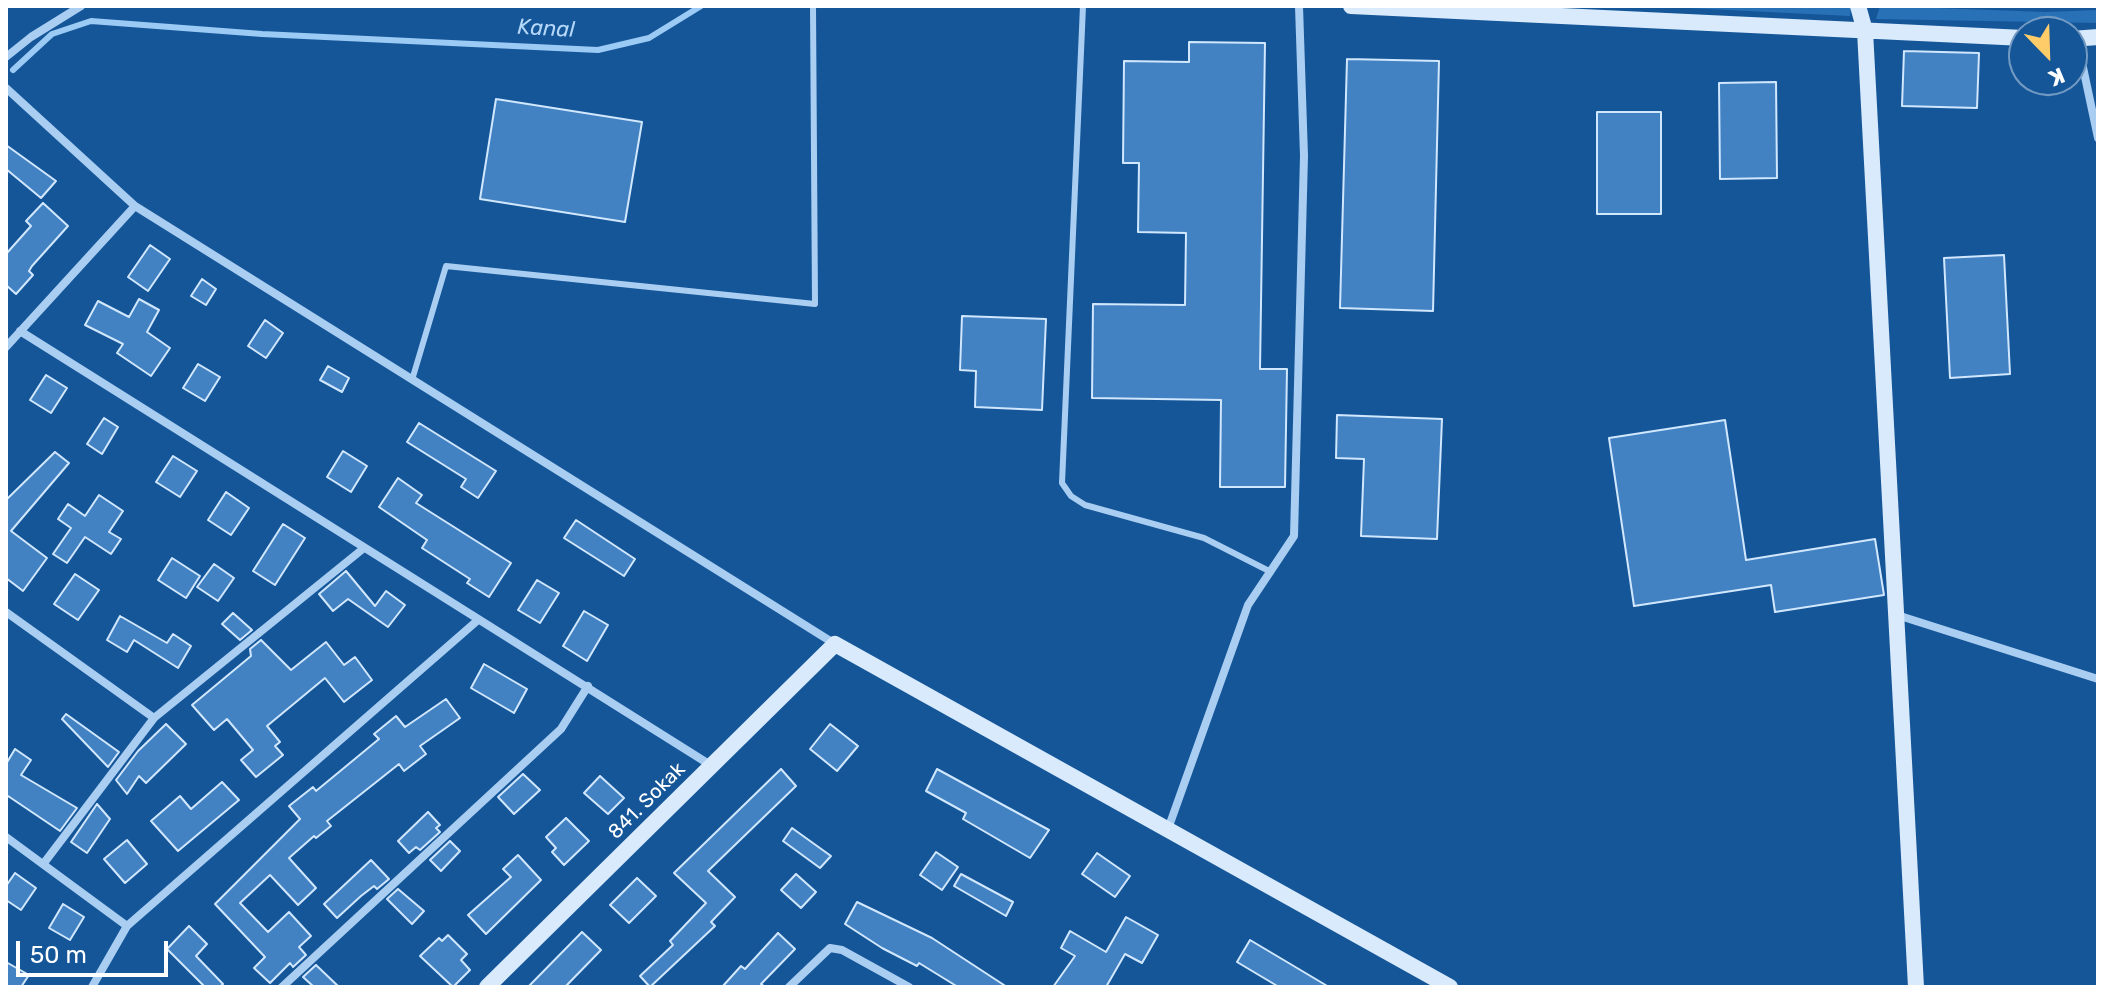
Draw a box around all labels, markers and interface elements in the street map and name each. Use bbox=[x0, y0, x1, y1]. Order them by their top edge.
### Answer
water label: Kanal bbox=[517, 14, 575, 44]
north arrow bbox=[2008, 16, 2088, 96]
text: K bbox=[2045, 61, 2069, 92]
street label: 841. Sokak bbox=[604, 758, 690, 844]
scale bar bbox=[20, 925, 172, 975]
text: 50 m bbox=[30, 941, 87, 969]

